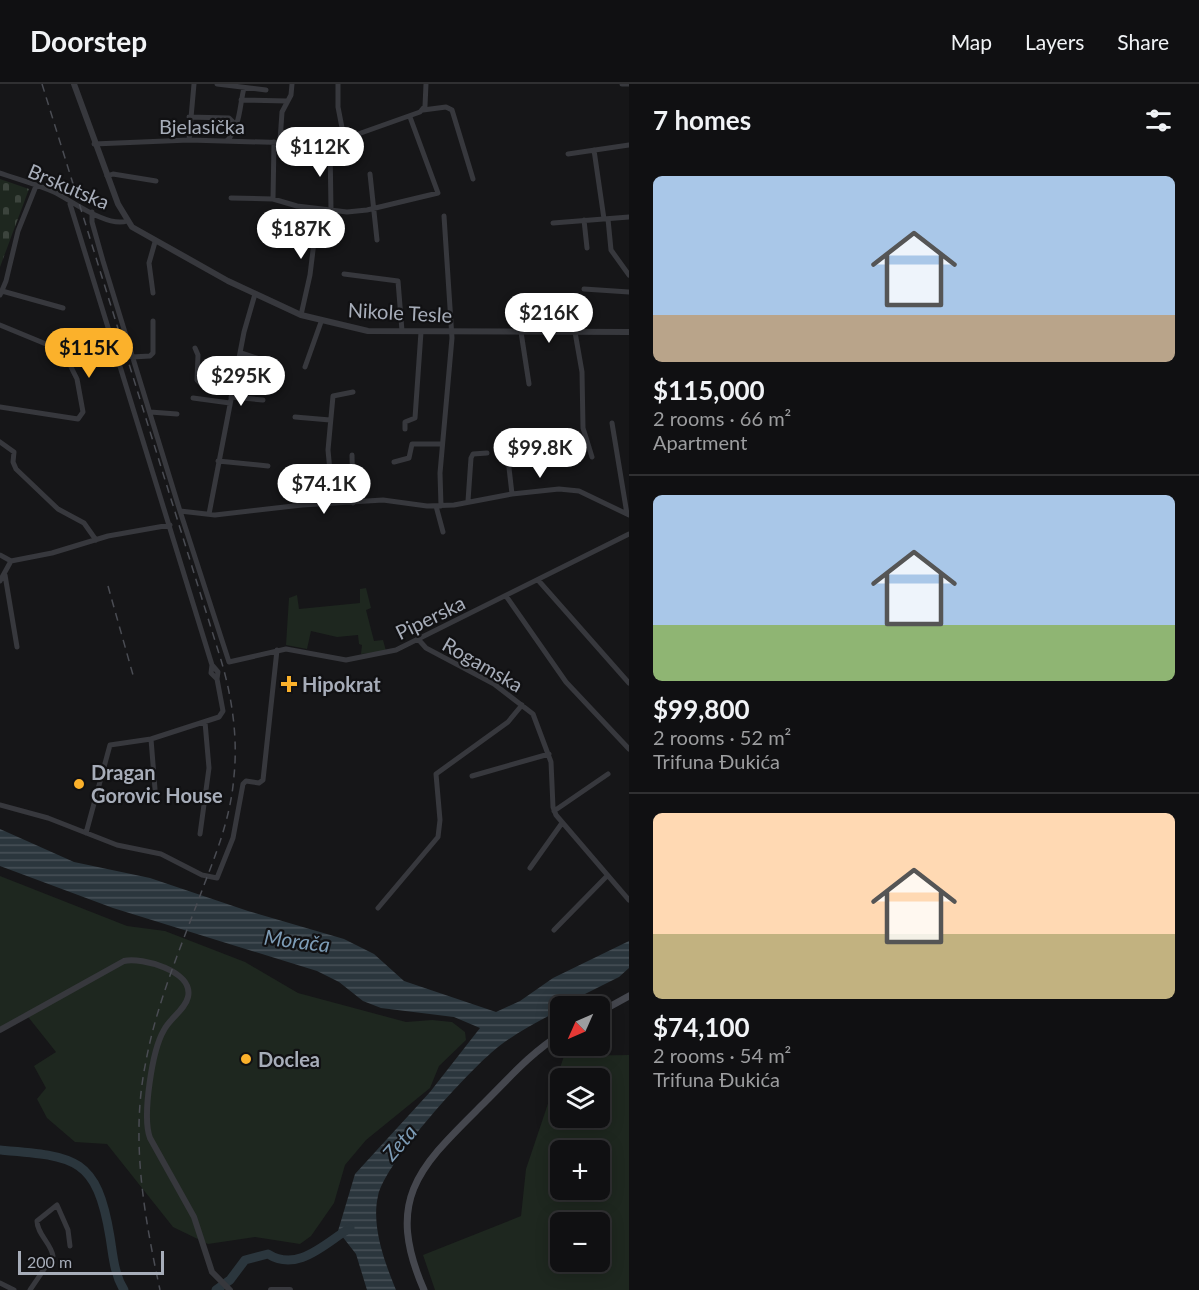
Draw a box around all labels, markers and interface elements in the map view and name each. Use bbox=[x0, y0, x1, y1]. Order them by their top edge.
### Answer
text: Doorstep bbox=[30, 24, 147, 58]
text: Map bbox=[951, 29, 992, 54]
text: Layers bbox=[1025, 29, 1084, 54]
text: Share bbox=[1117, 29, 1169, 54]
text: 7 homes bbox=[653, 104, 751, 136]
icon: filters bbox=[1142, 104, 1175, 137]
street label: Bjelasička bbox=[159, 114, 245, 138]
pin: $112K bbox=[278, 127, 362, 178]
text: $112K bbox=[290, 134, 350, 158]
street label: Brskutska bbox=[25, 158, 113, 214]
pin: $187K bbox=[259, 209, 343, 260]
icon: home bbox=[860, 215, 968, 323]
text: $187K bbox=[271, 216, 331, 240]
pin: $216K bbox=[507, 293, 591, 344]
street label: Nikole Tesle bbox=[347, 297, 453, 327]
text: $216K bbox=[519, 300, 579, 324]
pin: $115K bbox=[47, 328, 131, 379]
text: $115K bbox=[59, 335, 119, 359]
pin: $295K bbox=[199, 356, 283, 407]
text: $295K bbox=[211, 363, 271, 387]
text: $115,000 bbox=[653, 374, 765, 406]
text: 2 rooms · 66 m² bbox=[653, 406, 791, 430]
pin: $99.8K bbox=[491, 428, 589, 479]
text: Apartment bbox=[653, 430, 747, 454]
text: $99.8K bbox=[508, 435, 572, 459]
pin: $74.1K bbox=[275, 464, 373, 515]
text: $74.1K bbox=[292, 471, 356, 495]
icon: home bbox=[860, 534, 968, 642]
street label: Piperska bbox=[391, 590, 469, 644]
street label: Rogamska bbox=[439, 631, 527, 697]
place label: Hipokrat bbox=[302, 672, 381, 696]
marker: Hipokrat bbox=[280, 675, 298, 693]
text: $99,800 bbox=[653, 693, 750, 725]
text: 2 rooms · 52 m² bbox=[653, 725, 791, 749]
text: Trifuna Đukića bbox=[653, 749, 780, 773]
place label: Dragan Gorovic House bbox=[91, 760, 223, 807]
marker: Dragan Gorovic House bbox=[72, 777, 86, 791]
icon: home bbox=[860, 852, 968, 960]
water label: Morača bbox=[263, 924, 331, 956]
north arrow bbox=[550, 996, 610, 1056]
map controls bbox=[550, 996, 610, 1272]
text: $74,100 bbox=[653, 1011, 750, 1043]
text: 2 rooms · 54 m² bbox=[653, 1043, 791, 1067]
place label: Doclea bbox=[258, 1047, 320, 1071]
marker: Doclea bbox=[239, 1052, 253, 1066]
text: Trifuna Đukića bbox=[653, 1067, 780, 1091]
button: layers bbox=[550, 1068, 610, 1128]
water label: Zeta bbox=[376, 1119, 421, 1166]
button: + bbox=[550, 1140, 610, 1200]
button: − bbox=[550, 1212, 610, 1272]
scale bar bbox=[18, 1248, 164, 1276]
text: 200 m bbox=[27, 1252, 72, 1271]

